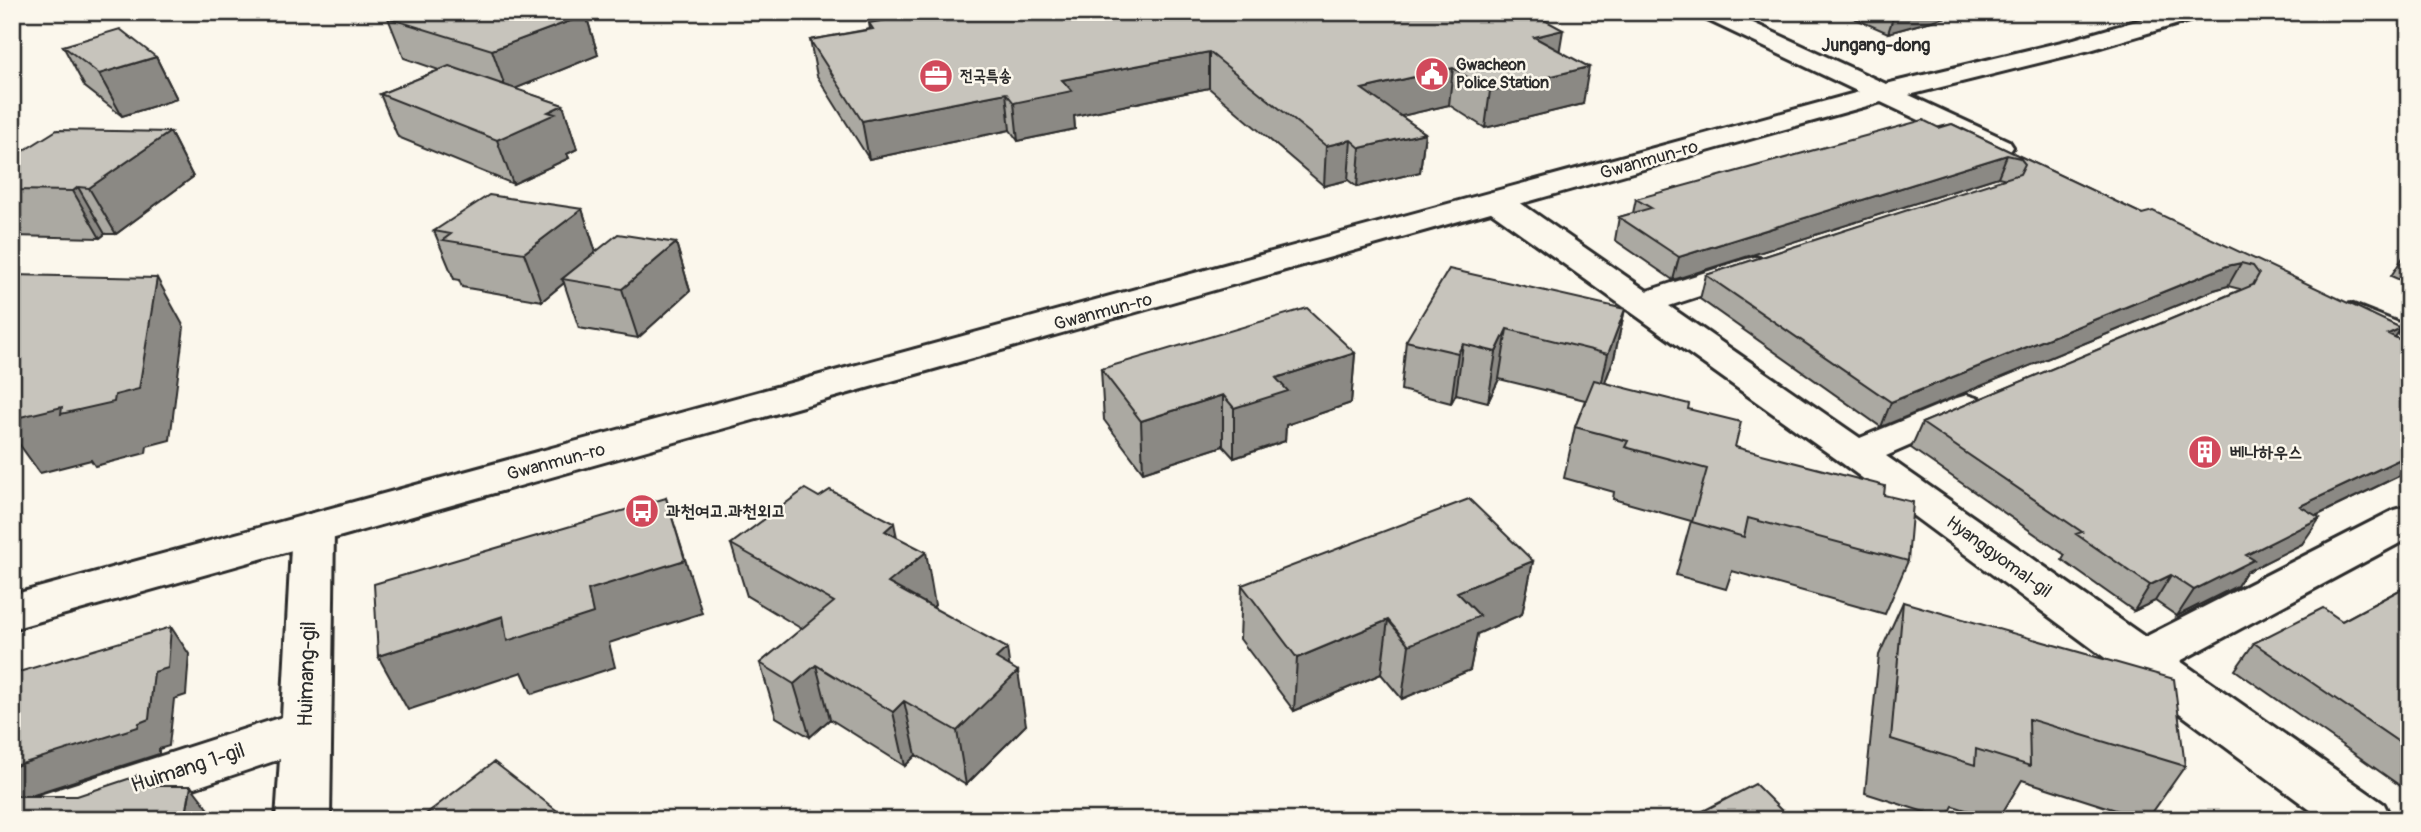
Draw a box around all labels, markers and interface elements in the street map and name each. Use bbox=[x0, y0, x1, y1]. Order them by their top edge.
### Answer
district label: Jungang-dong bbox=[1822, 34, 1930, 57]
public building icon: Gwacheon Police Station bbox=[1413, 55, 1451, 93]
place label: Gwacheon Police Station bbox=[1456, 55, 1549, 93]
office icon: 전국특송 bbox=[917, 57, 955, 95]
place label: 전국특송 bbox=[960, 66, 1012, 86]
street label: Gwanmun-ro bbox=[1597, 135, 1701, 185]
street label: Gwanmun-ro bbox=[1051, 288, 1155, 336]
building icon: 베나하우스 bbox=[2186, 433, 2224, 471]
street label: Gwanmun-ro bbox=[504, 438, 608, 486]
place label: 베나하우스 bbox=[2230, 441, 2302, 464]
bus stop icon: 과천여고.과천외고 bbox=[623, 492, 661, 530]
place label: 과천여고.과천외고 bbox=[666, 500, 786, 523]
street label: Hyanggyomal-gil bbox=[1942, 511, 2056, 603]
street label: Huimang-gil bbox=[292, 621, 322, 727]
street label: Huimang 1-gil bbox=[128, 737, 248, 799]

